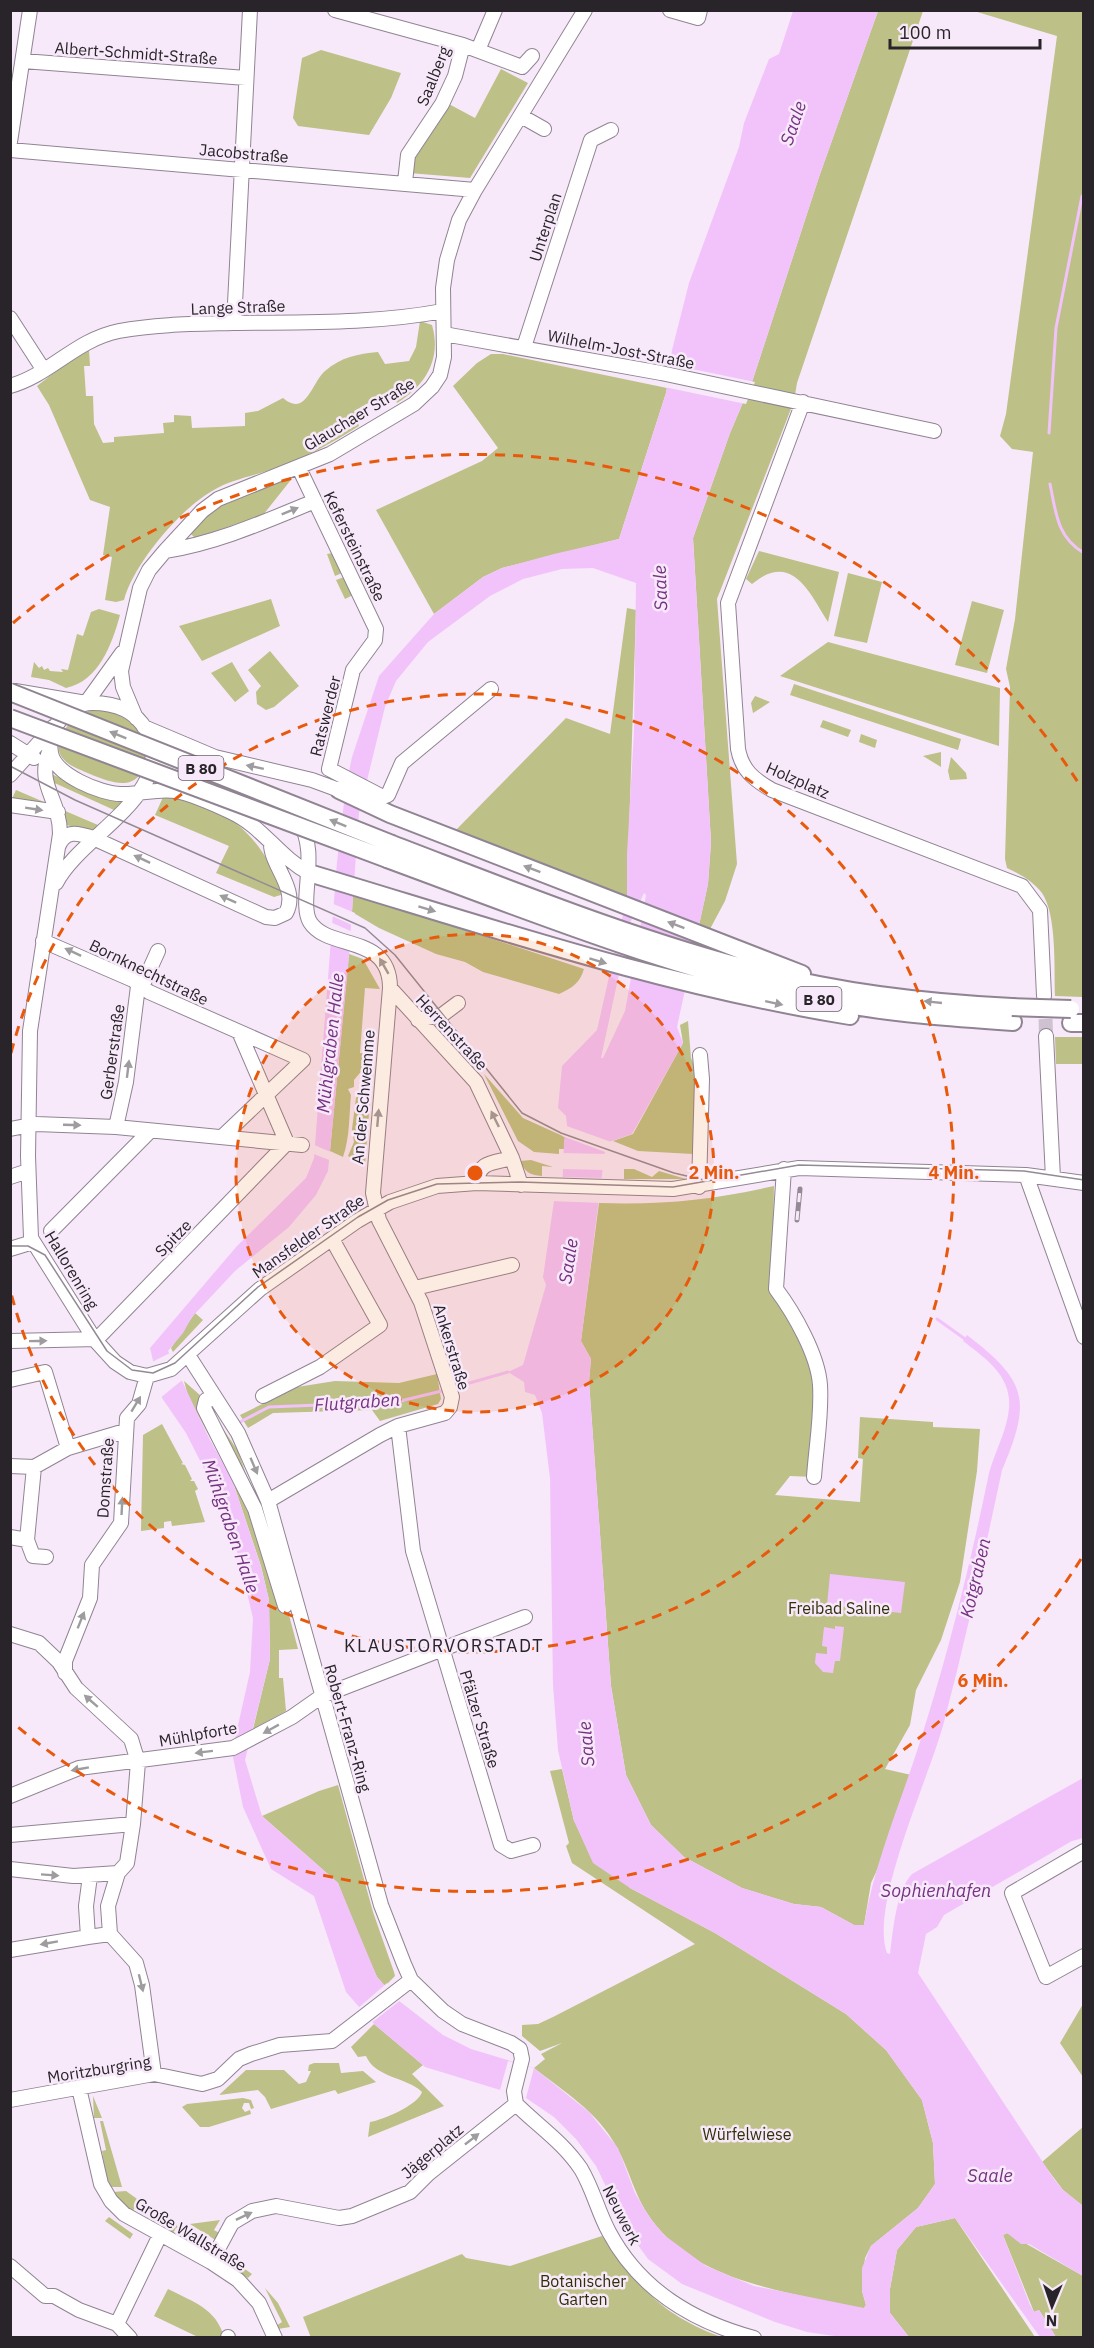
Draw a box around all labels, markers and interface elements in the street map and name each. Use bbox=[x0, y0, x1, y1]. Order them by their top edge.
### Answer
scale bar bbox=[890, 12, 1040, 50]
text: 100 m bbox=[899, 21, 951, 44]
street label: Albert-Schmidt-Straße bbox=[54, 37, 218, 69]
street label: Saalberg bbox=[412, 43, 454, 109]
water label: Saale bbox=[775, 98, 811, 148]
street label: Jacobstraße bbox=[199, 139, 290, 167]
street label: Unterplan bbox=[524, 190, 566, 264]
street label: Lange Straße bbox=[190, 295, 286, 319]
street label: Wilhelm-Jost-Straße bbox=[546, 325, 696, 373]
street label: Glauchaer Straße bbox=[300, 373, 418, 455]
street label: Kefersteinstraße bbox=[320, 488, 390, 605]
one-way arrow bbox=[281, 506, 299, 515]
water label: Saale bbox=[648, 565, 672, 611]
street label: Ratswerder bbox=[305, 673, 345, 758]
one-way arrow bbox=[109, 730, 127, 739]
road number: B 80 bbox=[178, 756, 224, 780]
street label: Holzplatz bbox=[763, 757, 833, 803]
one-way arrow bbox=[246, 762, 265, 771]
one-way arrow bbox=[25, 804, 44, 813]
one-way arrow bbox=[329, 818, 347, 827]
one-way arrow bbox=[133, 855, 150, 864]
one-way arrow bbox=[523, 864, 541, 873]
one-way arrow bbox=[219, 894, 237, 904]
one-way arrow bbox=[418, 905, 436, 914]
one-way arrow bbox=[666, 920, 684, 930]
street label: Bornknechtstraße bbox=[86, 934, 212, 1010]
one-way arrow bbox=[64, 948, 81, 957]
one-way arrow bbox=[589, 957, 607, 966]
one-way arrow bbox=[378, 958, 389, 974]
water label: Mühlgraben Halle bbox=[311, 972, 349, 1114]
road number: B 80 bbox=[796, 987, 842, 1011]
street label: Herrenstraße bbox=[412, 990, 492, 1074]
one-way arrow bbox=[923, 997, 942, 1007]
one-way arrow bbox=[765, 999, 783, 1009]
street label: Gerberstraße bbox=[95, 1003, 129, 1101]
street label: An der Schwemme bbox=[347, 1029, 379, 1165]
one-way arrow bbox=[123, 1060, 133, 1079]
one-way arrow bbox=[373, 1108, 383, 1127]
one-way arrow bbox=[491, 1111, 500, 1128]
one-way arrow bbox=[63, 1120, 82, 1130]
text: 2 Min. bbox=[688, 1161, 740, 1184]
text: 4 Min. bbox=[928, 1161, 980, 1184]
centre of rings bbox=[465, 1163, 485, 1183]
street label: Mansfelder Straße bbox=[248, 1190, 368, 1282]
street label: Spitze bbox=[150, 1215, 196, 1261]
street label: Hallorenring bbox=[41, 1227, 104, 1314]
water label: Saale bbox=[553, 1237, 583, 1285]
street label: Ankerstraße bbox=[429, 1302, 475, 1393]
one-way arrow bbox=[29, 1336, 48, 1346]
water label: Flutgraben bbox=[313, 1388, 401, 1416]
one-way arrow bbox=[131, 1396, 142, 1412]
street label: Domstraße bbox=[92, 1437, 118, 1519]
water label: Mühlgraben Halle bbox=[197, 1456, 265, 1596]
one-way arrow bbox=[250, 1457, 259, 1475]
one-way arrow bbox=[117, 1497, 126, 1516]
water label: Kotgraben bbox=[955, 1536, 995, 1620]
park label: Freibad Saline bbox=[788, 1598, 890, 1618]
one-way arrow bbox=[77, 1611, 86, 1629]
district label: KLAUSTORVORSTADT bbox=[344, 1634, 544, 1657]
street label: Robert-Franz-Ring bbox=[320, 1662, 376, 1795]
street label: Pfälzer Straße bbox=[456, 1667, 505, 1771]
text: 6 Min. bbox=[957, 1669, 1009, 1692]
one-way arrow bbox=[84, 1695, 99, 1708]
street label: Mühlpforte bbox=[157, 1717, 239, 1751]
water label: Saale bbox=[573, 1720, 599, 1768]
one-way arrow bbox=[263, 1724, 279, 1735]
one-way arrow bbox=[194, 1747, 213, 1756]
one-way arrow bbox=[70, 1765, 89, 1774]
one-way arrow bbox=[41, 1870, 60, 1880]
water label: Sophienhafen bbox=[881, 1879, 991, 1902]
one-way arrow bbox=[40, 1939, 59, 1948]
one-way arrow bbox=[136, 1973, 146, 1992]
street label: Moritzburgring bbox=[46, 2051, 153, 2087]
street label: Jägerplatz bbox=[397, 2119, 467, 2183]
park label: Würfelwiese bbox=[702, 2124, 792, 2144]
one-way arrow bbox=[464, 2132, 480, 2145]
water label: Saale bbox=[967, 2164, 1013, 2187]
street label: Neuwerk bbox=[598, 2182, 646, 2249]
street label: Große Wallstraße bbox=[132, 2193, 251, 2275]
one-way arrow bbox=[236, 2211, 253, 2220]
park label: Botanischer Garten bbox=[540, 2271, 626, 2309]
north arrow bbox=[1022, 2276, 1082, 2336]
text: N bbox=[1045, 2311, 1058, 2331]

